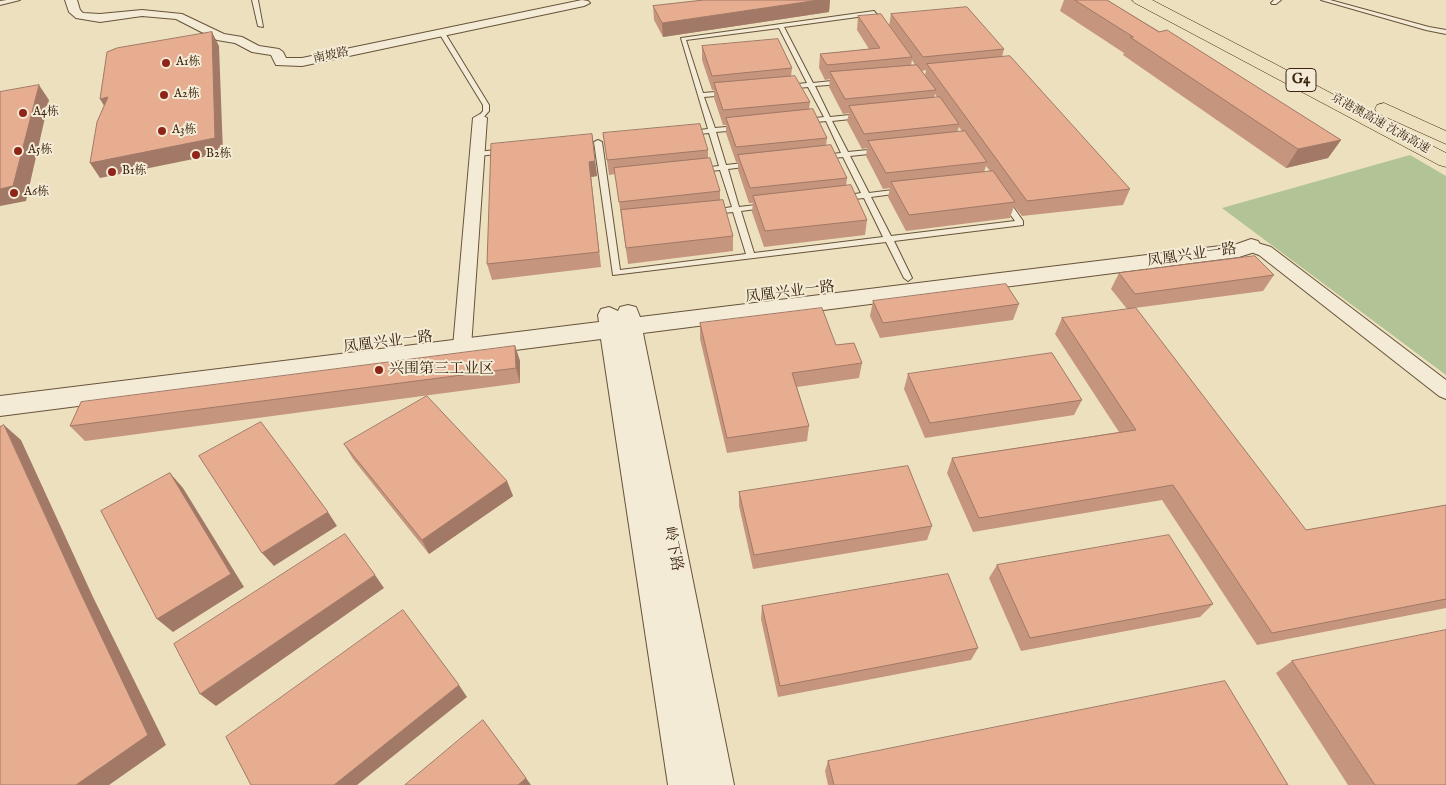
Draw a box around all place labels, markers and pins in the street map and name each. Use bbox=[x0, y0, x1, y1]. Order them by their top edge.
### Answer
place label: A1栋 bbox=[176, 56, 201, 70]
marker: A1栋 bbox=[160, 57, 172, 69]
place label: A2栋 bbox=[174, 88, 200, 102]
marker: A2栋 bbox=[158, 89, 170, 101]
place label: A4栋 bbox=[33, 106, 59, 120]
marker: A4栋 bbox=[17, 107, 29, 119]
place label: A3栋 bbox=[172, 124, 197, 138]
marker: A3栋 bbox=[156, 125, 168, 137]
place label: A5栋 bbox=[28, 144, 52, 158]
marker: A5栋 bbox=[12, 145, 24, 157]
place label: B2栋 bbox=[206, 148, 232, 162]
marker: B2栋 bbox=[190, 149, 202, 161]
place label: B1栋 bbox=[122, 165, 146, 179]
marker: B1栋 bbox=[106, 166, 118, 178]
place label: A6栋 bbox=[24, 186, 49, 200]
marker: A6栋 bbox=[8, 187, 20, 199]
place label: 兴围第三工业区 bbox=[389, 361, 494, 379]
marker: 兴围第三工业区 bbox=[373, 364, 385, 376]

